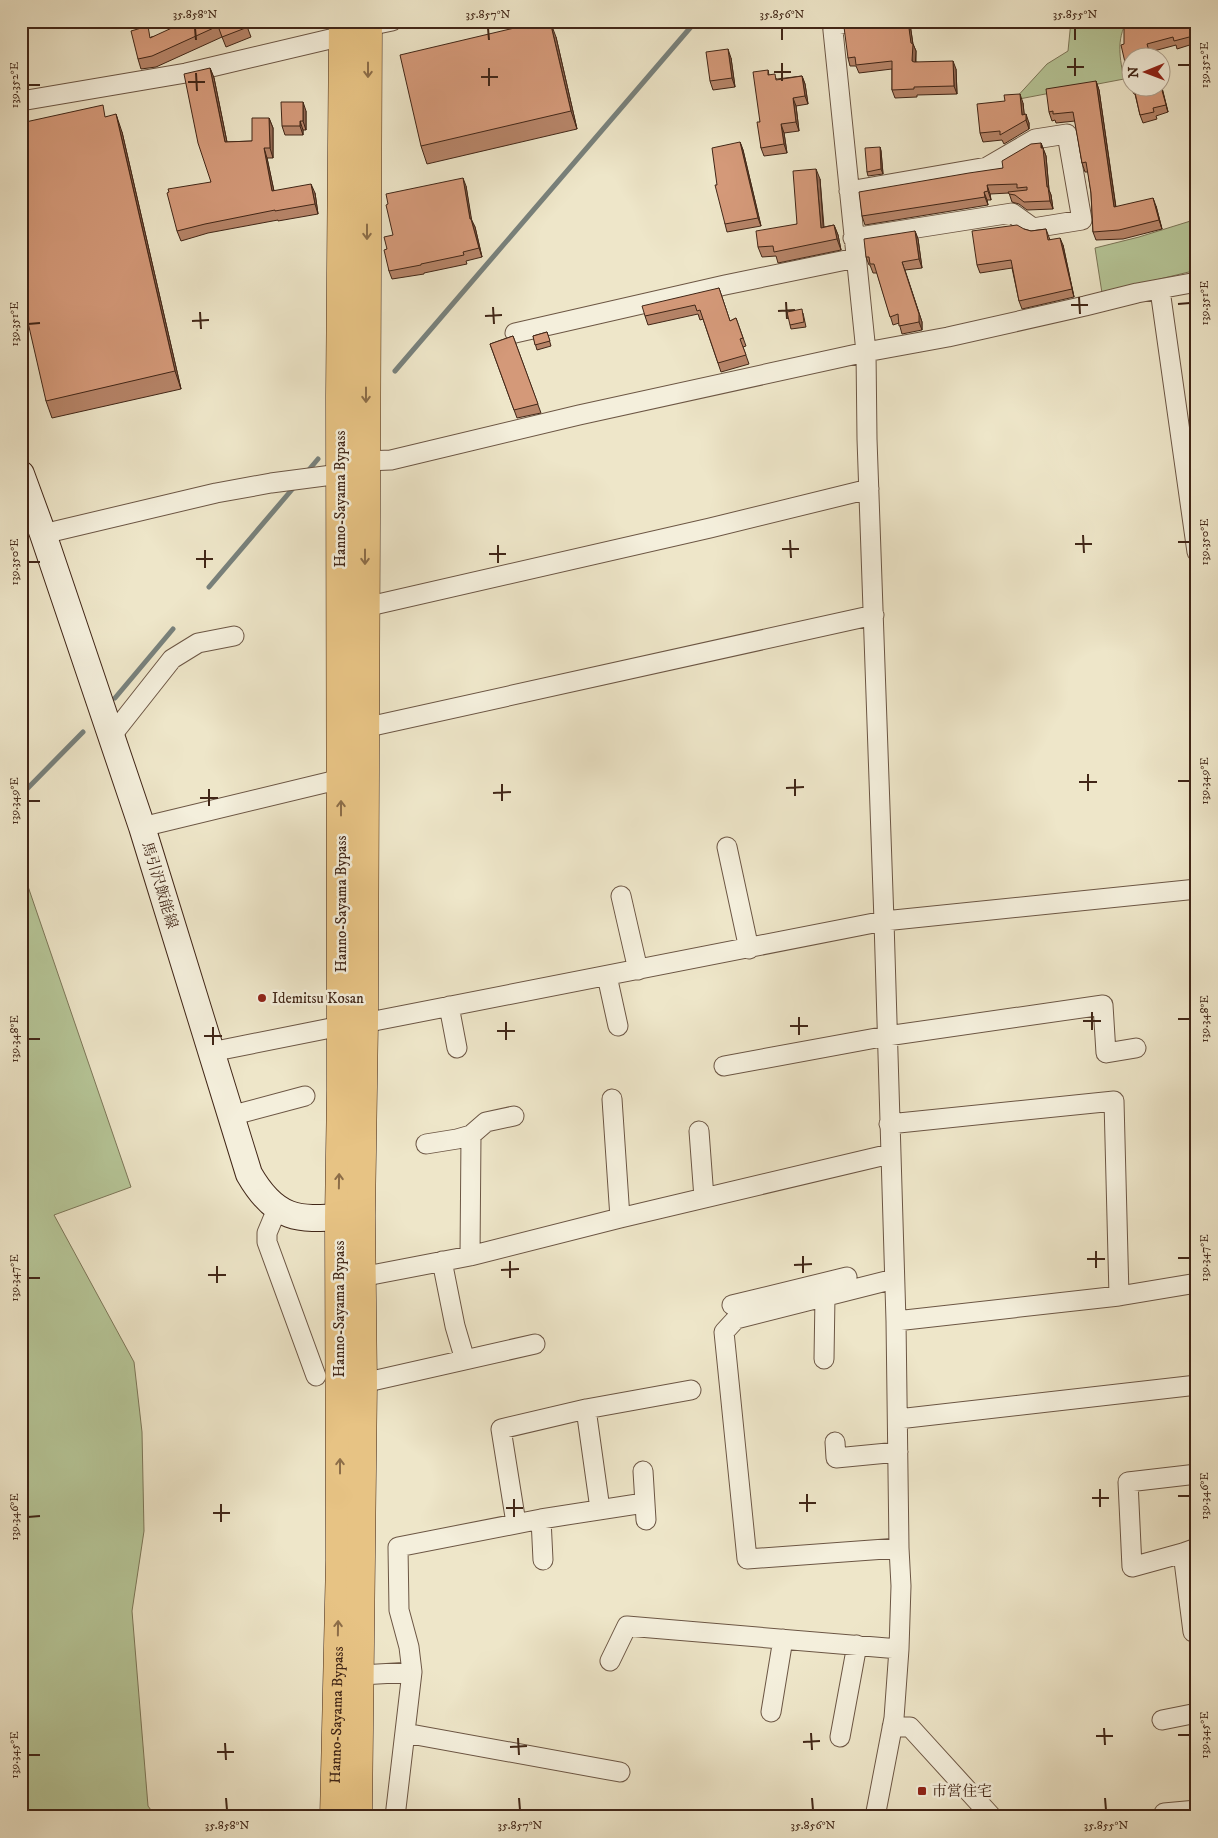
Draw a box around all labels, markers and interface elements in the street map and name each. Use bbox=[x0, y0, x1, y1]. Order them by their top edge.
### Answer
text: 35.858°N bbox=[173, 7, 217, 22]
text: 35.857°N bbox=[466, 7, 511, 22]
text: 35.856°N bbox=[760, 7, 805, 22]
text: 35.855°N bbox=[1053, 7, 1097, 22]
text: 139.352°E bbox=[1197, 41, 1212, 88]
north arrow bbox=[1120, 48, 1170, 98]
text: 139.352°E bbox=[7, 61, 22, 108]
one-way arrow bbox=[363, 62, 373, 78]
text: N bbox=[1125, 66, 1143, 78]
one-way arrow bbox=[362, 224, 372, 240]
text: 139.351°E bbox=[1197, 280, 1212, 325]
text: 139.351°E bbox=[7, 301, 22, 346]
one-way arrow bbox=[361, 386, 371, 403]
street label: Hanno-Sayama Bypass bbox=[331, 430, 350, 568]
text: 139.350°E bbox=[1197, 518, 1212, 565]
text: 139.350°E bbox=[7, 538, 22, 585]
one-way arrow bbox=[360, 549, 370, 565]
text: 139.349°E bbox=[1197, 757, 1212, 805]
text: 139.349°E bbox=[7, 777, 22, 825]
one-way arrow bbox=[336, 800, 346, 816]
street label: Hanno-Sayama Bypass bbox=[332, 835, 351, 973]
street label: 馬引沢飯能線 bbox=[137, 839, 182, 931]
place label: Idemitsu Kosan bbox=[272, 989, 364, 1008]
marker: Idemitsu Kosan bbox=[256, 992, 268, 1004]
text: 139.348°E bbox=[1197, 995, 1212, 1043]
text: 139.348°E bbox=[7, 1015, 22, 1063]
one-way arrow bbox=[335, 1173, 344, 1189]
text: 139.347°E bbox=[1197, 1234, 1212, 1282]
street label: Hanno-Sayama Bypass bbox=[330, 1240, 349, 1378]
text: 139.347°E bbox=[7, 1254, 22, 1302]
one-way arrow bbox=[335, 1458, 345, 1474]
text: 139.346°E bbox=[1197, 1472, 1212, 1520]
text: 139.346°E bbox=[7, 1493, 22, 1541]
one-way arrow bbox=[334, 1620, 343, 1636]
street label: Hanno-Sayama Bypass bbox=[326, 1646, 348, 1784]
text: 139.345°E bbox=[1197, 1711, 1212, 1759]
text: 139.345°E bbox=[7, 1731, 22, 1779]
place label: 市営住宅 bbox=[932, 1782, 992, 1801]
marker: 市営住宅 bbox=[916, 1785, 928, 1797]
text: 35.858°N bbox=[205, 1818, 249, 1833]
text: 35.857°N bbox=[498, 1818, 543, 1833]
text: 35.856°N bbox=[791, 1818, 836, 1833]
text: 35.855°N bbox=[1084, 1818, 1128, 1833]

